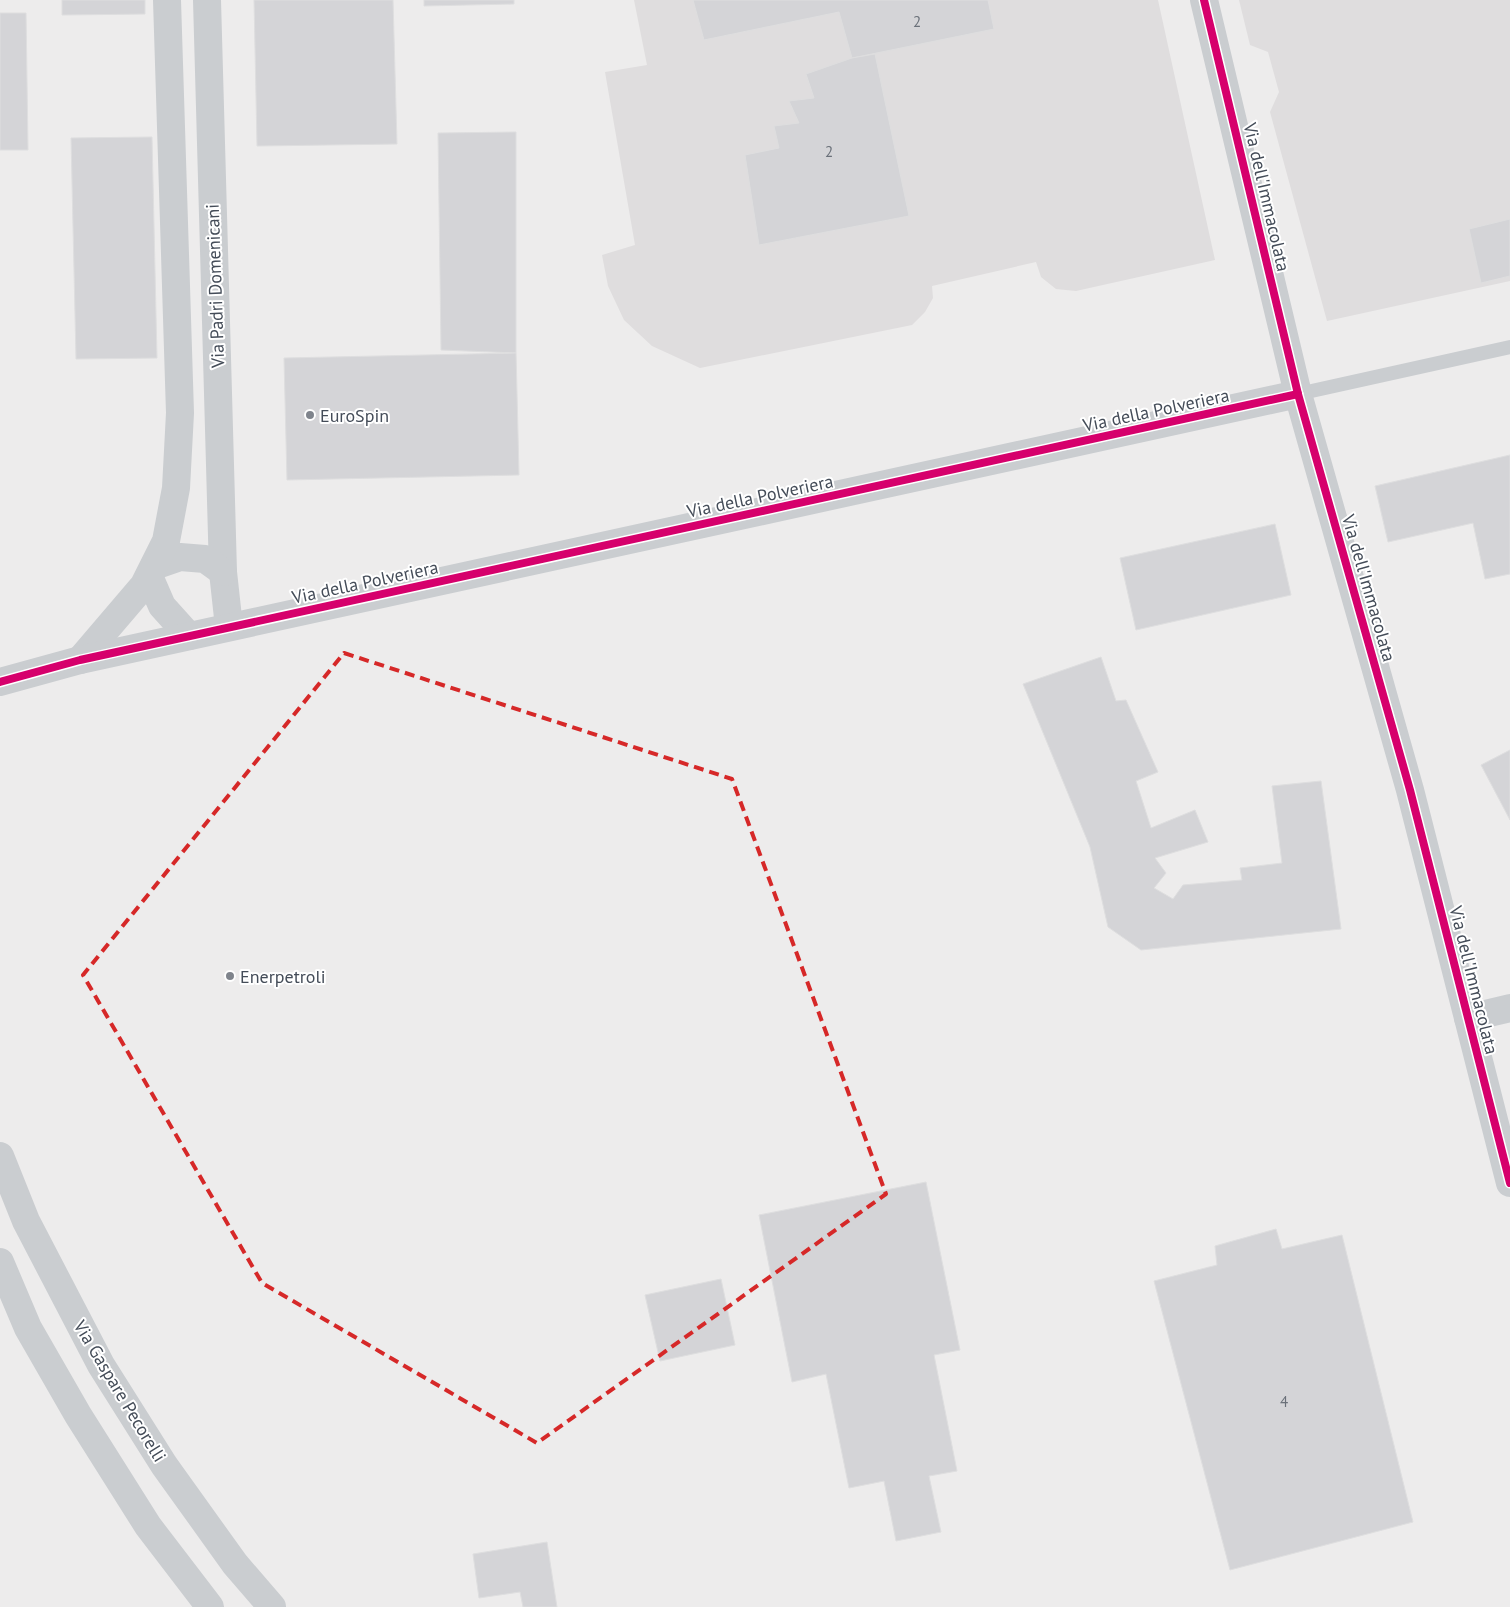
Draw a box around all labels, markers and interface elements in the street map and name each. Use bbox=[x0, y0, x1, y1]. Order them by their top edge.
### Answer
house number: 2 bbox=[913, 12, 921, 31]
street label: Via dell'Immacolata bbox=[1238, 119, 1295, 274]
house number: 2 bbox=[825, 142, 833, 161]
street label: Via Padri Domenicani bbox=[201, 204, 229, 369]
street label: Via della Polveriera bbox=[1080, 383, 1231, 437]
place label: EuroSpin bbox=[320, 404, 389, 427]
marker: EuroSpin bbox=[304, 409, 316, 421]
street label: Via della Polveriera bbox=[684, 469, 835, 523]
street label: Via dell'Immacolata bbox=[1337, 511, 1401, 664]
street label: Via della Polveriera bbox=[289, 555, 440, 609]
street label: Via dell'Immacolata bbox=[1444, 902, 1504, 1057]
place label: Enerpetroli bbox=[240, 965, 326, 988]
marker: Enerpetroli bbox=[224, 970, 236, 982]
street label: Via Gaspare Pecorelli bbox=[68, 1315, 171, 1466]
house number: 4 bbox=[1280, 1392, 1288, 1411]

